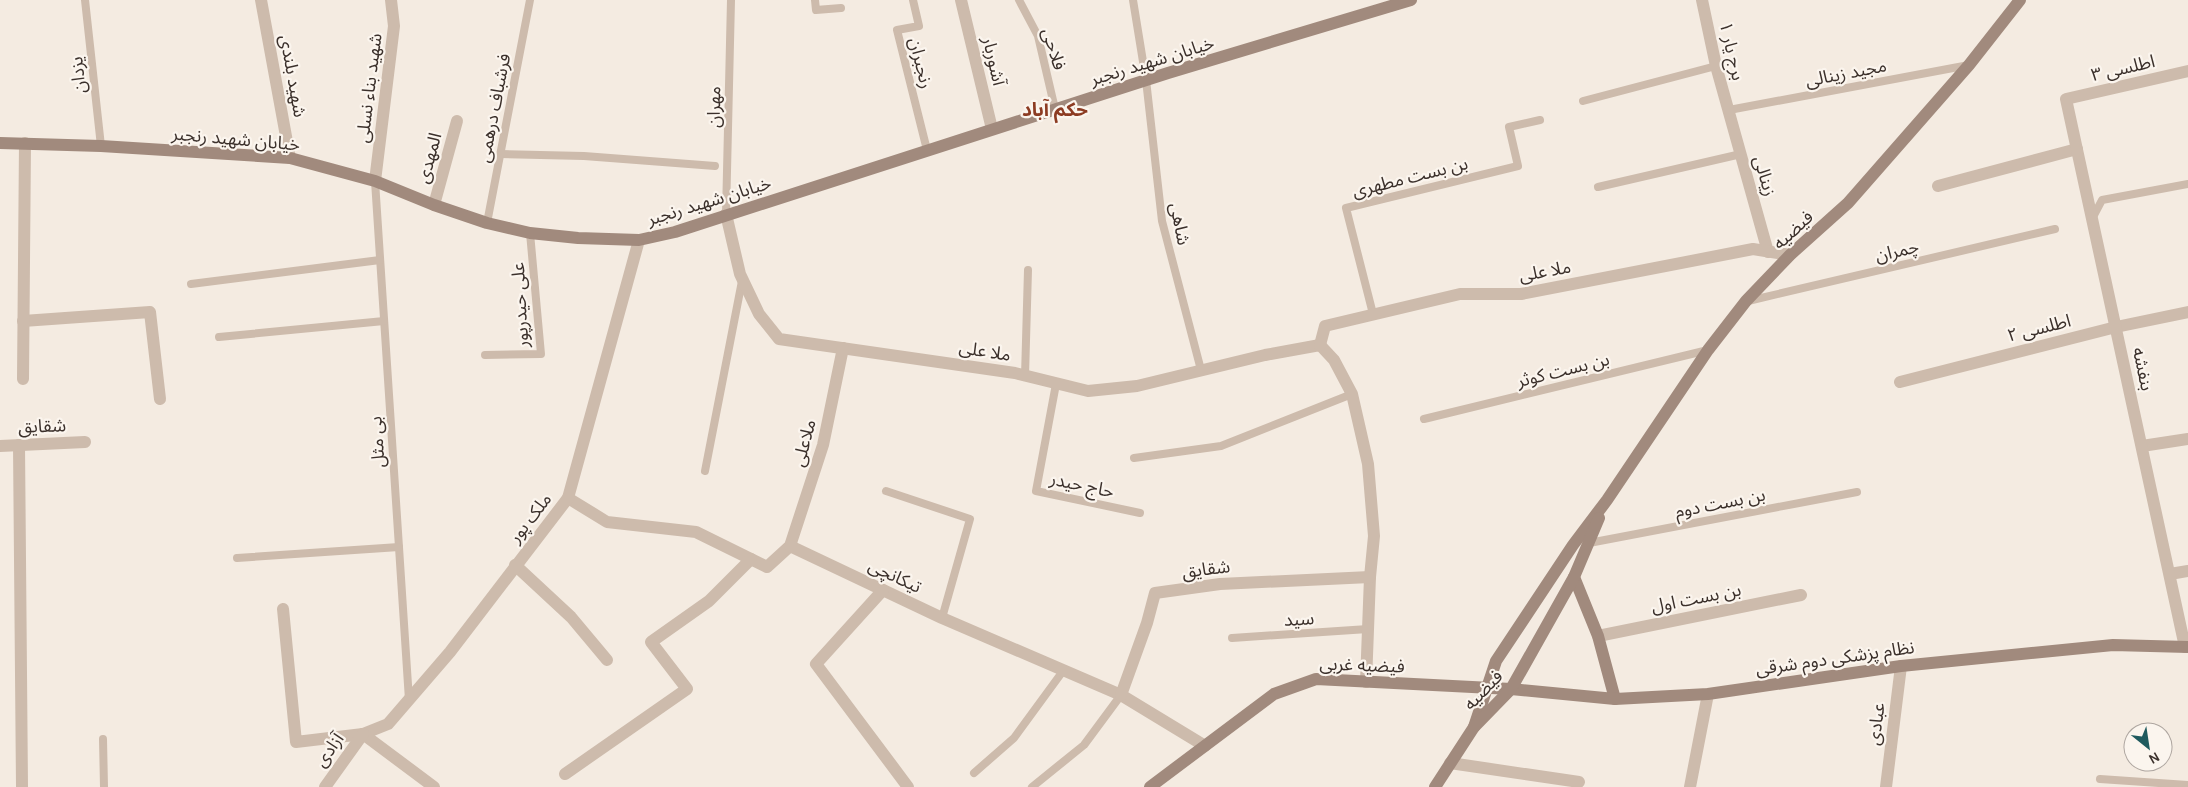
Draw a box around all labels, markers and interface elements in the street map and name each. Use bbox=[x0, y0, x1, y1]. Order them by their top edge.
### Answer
street label: برج یار ۱ bbox=[1713, 20, 1749, 83]
street label: فلاحی bbox=[1037, 25, 1071, 73]
street label: شهید بناء نسلی bbox=[351, 32, 387, 144]
street label: خیابان شهید رنجبر bbox=[1086, 32, 1217, 91]
street label: شهید بلندی bbox=[275, 33, 311, 119]
street label: آشوربار bbox=[977, 33, 1010, 88]
street label: رنجبران bbox=[904, 35, 938, 91]
street label: اطلسی ۳ bbox=[2089, 50, 2157, 86]
street label: فرشباف درهمی bbox=[473, 52, 515, 164]
street label: مجید زینالی bbox=[1804, 54, 1888, 92]
street label: یزدان bbox=[65, 55, 91, 95]
street label: مهران bbox=[703, 86, 725, 128]
district label: حکم آباد bbox=[1022, 98, 1088, 124]
street label: خیابان شهید رنجبر bbox=[170, 122, 301, 156]
street label: المهدی bbox=[412, 130, 446, 186]
street label: بن بست مطهری bbox=[1350, 152, 1470, 202]
street label: زینالی bbox=[1749, 153, 1781, 199]
street label: خیابان شهید رنجبر bbox=[643, 172, 774, 231]
street label: شاهی bbox=[1165, 201, 1195, 247]
street label: فیضیه bbox=[1768, 206, 1818, 254]
street label: چمران bbox=[1873, 235, 1921, 267]
street label: ملا علی bbox=[1517, 256, 1573, 286]
street label: علی‌ حیدرپور bbox=[507, 262, 533, 349]
street label: اطلسی ۲ bbox=[2005, 309, 2073, 347]
street label: ملا علی bbox=[957, 336, 1013, 366]
street label: بنفشه bbox=[2128, 345, 2158, 393]
street label: بن بست کوثر bbox=[1513, 348, 1612, 392]
street label: شقایق bbox=[18, 414, 66, 438]
street label: بی مثل bbox=[364, 415, 390, 469]
street label: ملاعلی bbox=[787, 417, 821, 469]
street label: حاج حیدر bbox=[1046, 467, 1116, 504]
street label: بن بست دوم bbox=[1673, 483, 1768, 525]
street label: ملک پور bbox=[503, 489, 556, 548]
street label: تیکانچی bbox=[865, 554, 925, 598]
street label: شقایق bbox=[1181, 555, 1231, 583]
street label: بن بست اول bbox=[1649, 579, 1743, 617]
street label: سید bbox=[1283, 607, 1315, 631]
street label: نظام پزشکی دوم شرقی bbox=[1754, 636, 1916, 683]
street label: فیضیه غربی bbox=[1319, 653, 1405, 677]
street label: فیضیه bbox=[1459, 665, 1507, 715]
street label: عبادی bbox=[1862, 701, 1890, 747]
north arrow bbox=[2123, 722, 2173, 772]
street label: آزادی bbox=[309, 728, 349, 771]
text: N bbox=[2146, 748, 2163, 768]

